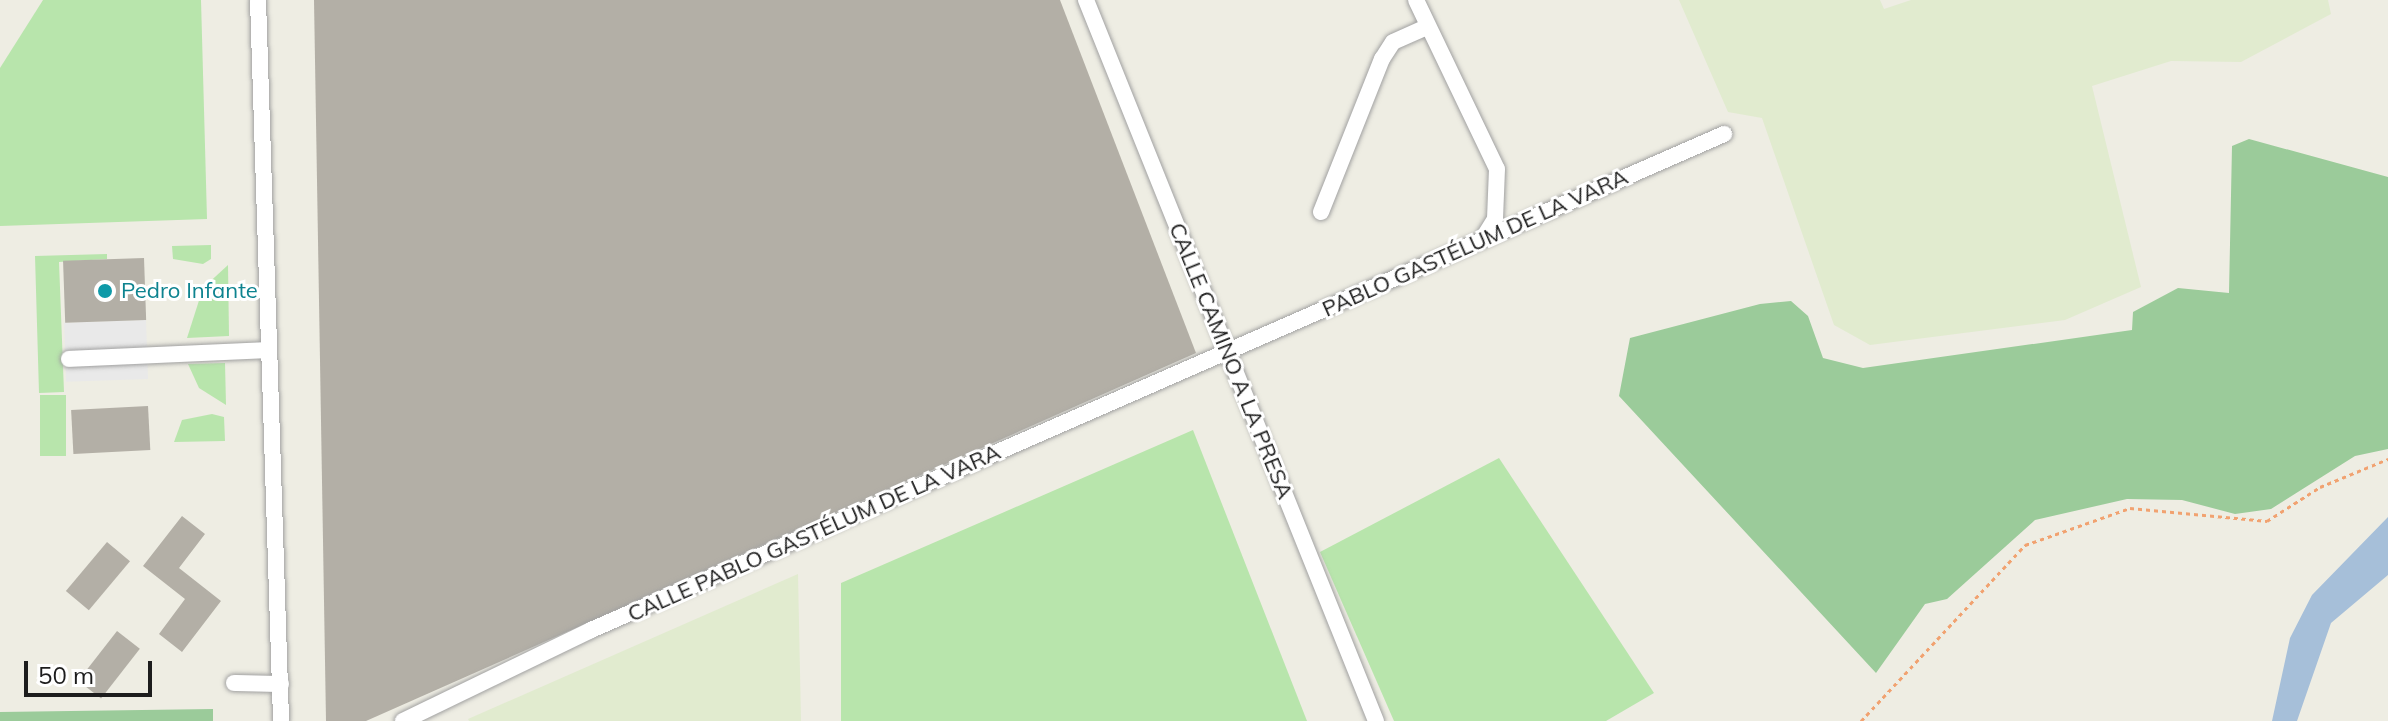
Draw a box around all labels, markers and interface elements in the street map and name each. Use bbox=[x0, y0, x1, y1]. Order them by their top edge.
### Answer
street label: PABLO GASTÉLUM DE LA VARA bbox=[1318, 163, 1632, 323]
street label: CALLE CAMINO A LA PRESA bbox=[1163, 219, 1299, 503]
place label: Pedro Infante bbox=[121, 278, 258, 304]
marker: Pedro Infante bbox=[96, 282, 114, 300]
street label: CALLE PABLO GASTÉLUM DE LA VARA bbox=[624, 439, 1004, 627]
scale bar bbox=[28, 645, 156, 695]
text: 50 m bbox=[38, 660, 94, 690]

